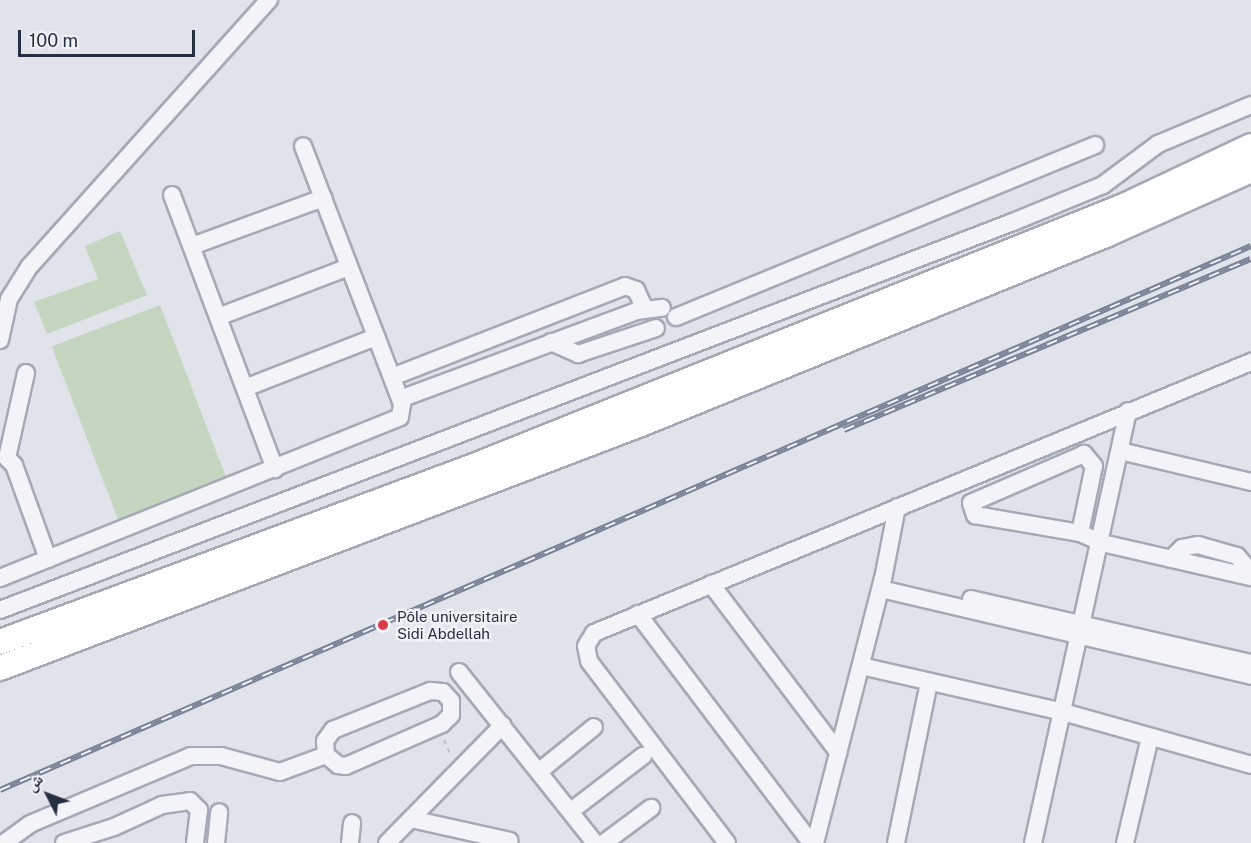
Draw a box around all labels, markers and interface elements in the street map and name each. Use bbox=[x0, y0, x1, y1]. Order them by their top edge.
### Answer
scale bar bbox=[21, 18, 198, 56]
text: 100 m bbox=[29, 30, 78, 51]
place label: Pôle universitaire Sidi Abdellah bbox=[397, 607, 518, 642]
marker: Pôle universitaire Sidi Abdellah bbox=[374, 616, 392, 634]
north arrow bbox=[18, 765, 78, 825]
text: ش bbox=[22, 770, 47, 795]

